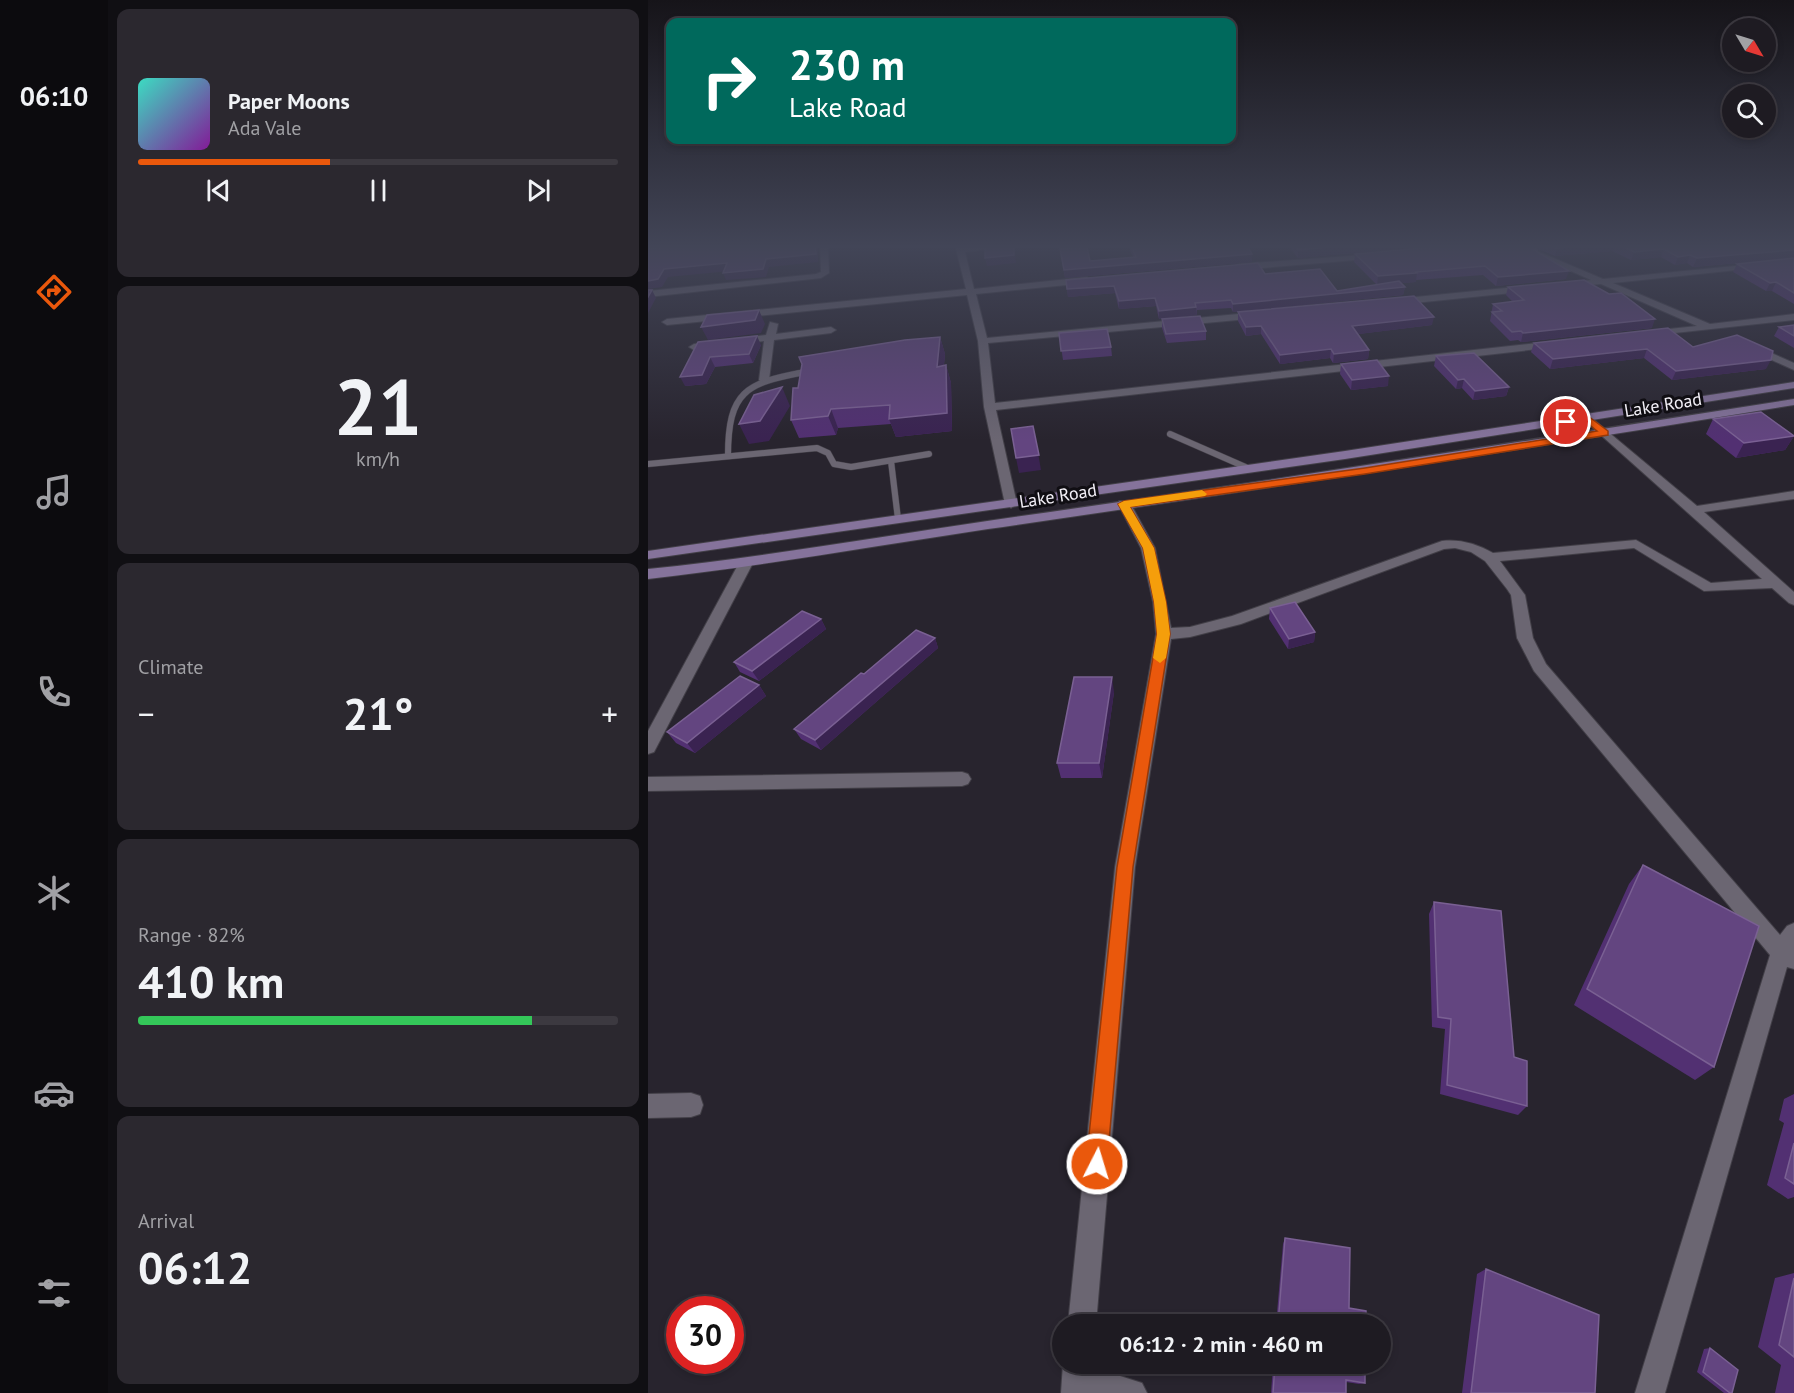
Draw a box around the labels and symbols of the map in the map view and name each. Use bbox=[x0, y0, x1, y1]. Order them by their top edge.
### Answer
north arrow bbox=[1722, 18, 1776, 72]
street label: Lake Road bbox=[1622, 387, 1703, 422]
pin bbox=[1540, 396, 1591, 447]
street label: Lake Road bbox=[1017, 478, 1098, 513]
position arrow bbox=[1065, 1132, 1129, 1196]
speed limit sign: 30 bbox=[666, 1296, 744, 1374]

